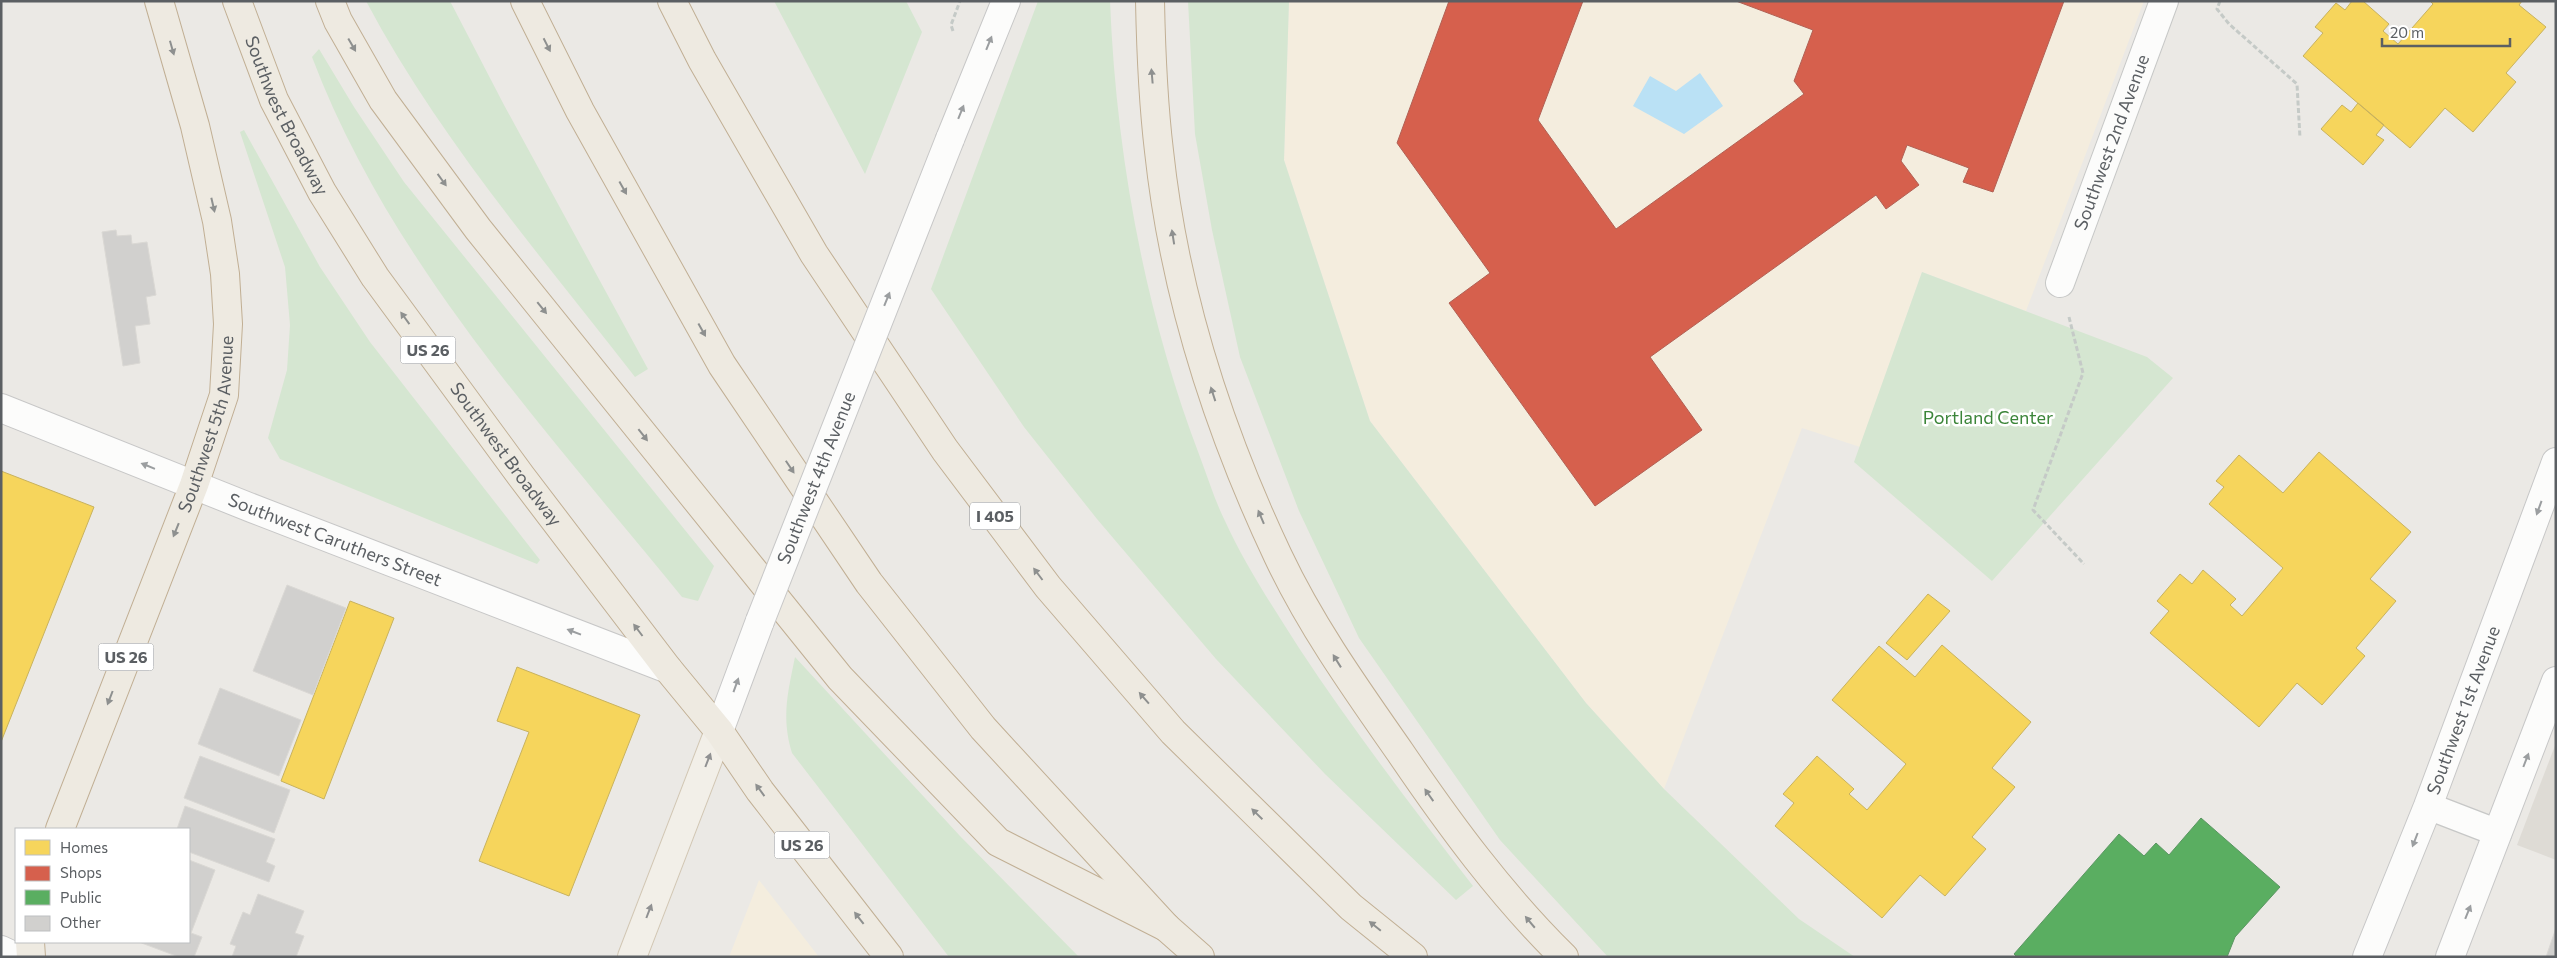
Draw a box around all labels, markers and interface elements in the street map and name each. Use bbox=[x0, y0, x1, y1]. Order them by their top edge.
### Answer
scale bar bbox=[2382, 15, 2510, 47]
text: 20 m bbox=[2390, 23, 2424, 41]
street label: Southwest Broadway bbox=[241, 33, 334, 199]
one-way arrow bbox=[986, 36, 994, 50]
one-way arrow bbox=[347, 38, 356, 51]
one-way arrow bbox=[543, 38, 551, 52]
one-way arrow bbox=[169, 41, 177, 56]
street label: Southwest 2nd Avenue bbox=[2069, 51, 2153, 233]
one-way arrow bbox=[1148, 68, 1156, 84]
one-way arrow bbox=[958, 105, 966, 119]
one-way arrow bbox=[437, 173, 447, 187]
one-way arrow bbox=[619, 181, 627, 196]
one-way arrow bbox=[209, 198, 217, 213]
one-way arrow bbox=[1168, 229, 1176, 245]
one-way arrow bbox=[883, 291, 891, 306]
one-way arrow bbox=[536, 301, 547, 314]
one-way arrow bbox=[400, 311, 410, 325]
one-way arrow bbox=[698, 323, 706, 338]
street label: Southwest 5th Avenue bbox=[172, 335, 237, 515]
road number: US 26 bbox=[400, 336, 456, 364]
street label: Southwest Broadway bbox=[446, 378, 567, 530]
one-way arrow bbox=[1209, 386, 1217, 401]
street label: Southwest 4th Avenue bbox=[772, 388, 859, 567]
park label: Portland Center bbox=[1923, 406, 2053, 428]
one-way arrow bbox=[638, 428, 649, 441]
one-way arrow bbox=[785, 460, 795, 473]
one-way arrow bbox=[141, 462, 156, 470]
street label: Southwest Caruthers Street bbox=[225, 488, 445, 590]
one-way arrow bbox=[2535, 500, 2542, 515]
road number: I 405 bbox=[970, 502, 1020, 530]
one-way arrow bbox=[1257, 510, 1265, 524]
one-way arrow bbox=[171, 523, 179, 537]
one-way arrow bbox=[1033, 568, 1044, 581]
street label: Southwest 1st Avenue bbox=[2421, 623, 2504, 797]
one-way arrow bbox=[633, 624, 644, 637]
one-way arrow bbox=[566, 628, 581, 635]
road number: US 26 bbox=[98, 644, 154, 670]
one-way arrow bbox=[1332, 654, 1342, 667]
one-way arrow bbox=[732, 677, 740, 692]
one-way arrow bbox=[106, 691, 114, 706]
one-way arrow bbox=[1138, 691, 1149, 704]
one-way arrow bbox=[704, 752, 712, 767]
one-way arrow bbox=[2522, 752, 2530, 767]
one-way arrow bbox=[755, 783, 765, 797]
one-way arrow bbox=[1424, 788, 1434, 801]
one-way arrow bbox=[1251, 808, 1263, 820]
legend bbox=[15, 828, 190, 943]
road number: US 26 bbox=[774, 832, 830, 858]
one-way arrow bbox=[2411, 833, 2418, 848]
text: Homes bbox=[60, 838, 108, 856]
text: Shops bbox=[60, 863, 102, 881]
text: Public bbox=[60, 888, 102, 906]
one-way arrow bbox=[646, 904, 654, 919]
one-way arrow bbox=[2465, 904, 2472, 919]
one-way arrow bbox=[854, 912, 865, 925]
text: Other bbox=[60, 913, 101, 931]
one-way arrow bbox=[1524, 916, 1536, 928]
one-way arrow bbox=[1369, 921, 1381, 932]

